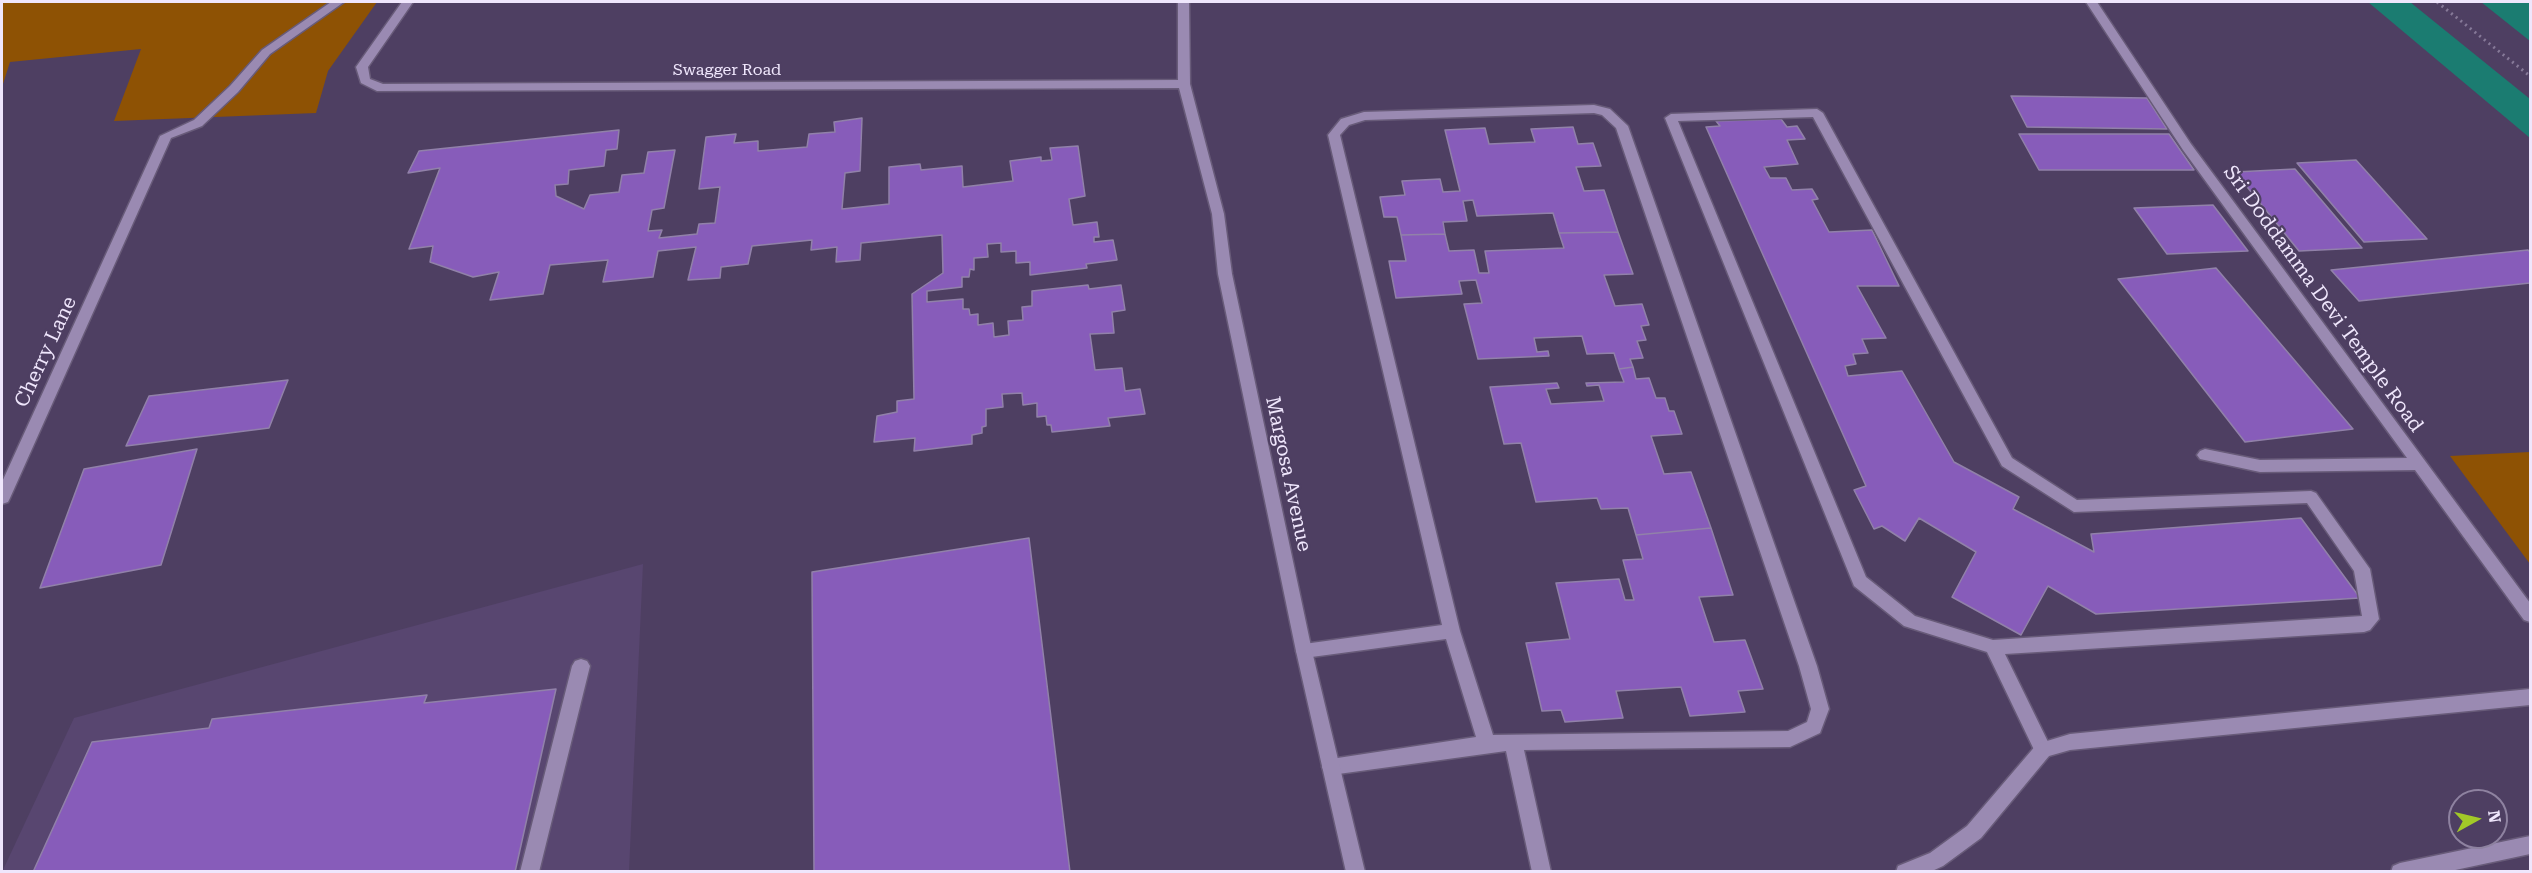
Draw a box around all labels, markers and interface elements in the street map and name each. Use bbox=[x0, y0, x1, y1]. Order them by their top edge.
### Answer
street label: Swagger Road bbox=[673, 60, 781, 80]
street label: Sri Doddamma Devi Temple Road bbox=[2218, 161, 2428, 437]
street label: Cherry Lane bbox=[10, 293, 82, 411]
street label: Margosa Avenue bbox=[1260, 394, 1316, 554]
north arrow bbox=[2448, 789, 2508, 849]
text: N bbox=[2484, 809, 2505, 824]

